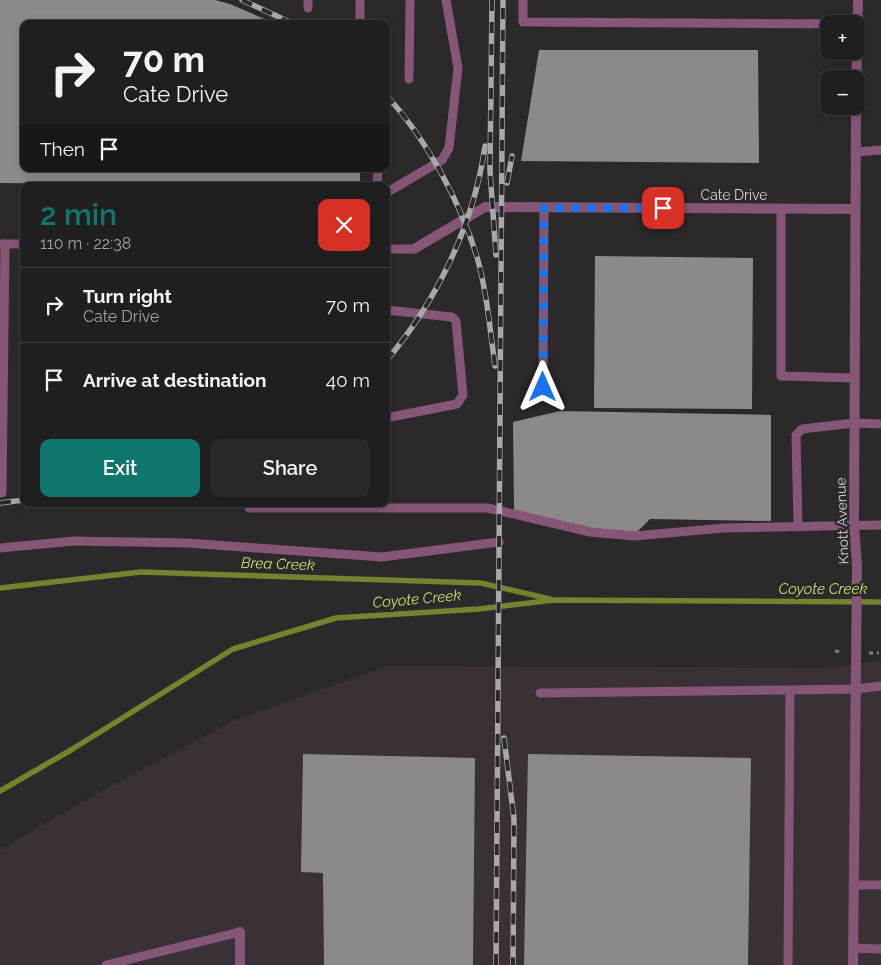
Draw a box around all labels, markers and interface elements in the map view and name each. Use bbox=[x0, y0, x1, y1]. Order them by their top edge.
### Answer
map controls bbox=[820, 15, 865, 115]
button: + bbox=[820, 15, 865, 60]
text: 70 m bbox=[123, 39, 205, 80]
icon: right bbox=[40, 40, 105, 105]
button: − bbox=[820, 70, 865, 115]
text: Cate Drive bbox=[123, 81, 228, 107]
icon: arrive bbox=[95, 135, 123, 163]
text: Then bbox=[40, 138, 85, 160]
pin bbox=[642, 187, 684, 229]
street label: Cate Drive bbox=[701, 187, 767, 203]
icon: arrive bbox=[649, 194, 677, 222]
text: 2 min bbox=[40, 197, 117, 232]
button: close bbox=[318, 199, 370, 251]
text: 110 m · 22:38 bbox=[40, 234, 131, 253]
text: Turn right bbox=[83, 285, 172, 307]
icon: right bbox=[40, 291, 68, 319]
text: 70 m bbox=[326, 294, 370, 316]
text: Cate Drive bbox=[83, 307, 160, 326]
position arrow bbox=[516, 360, 568, 412]
icon: arrive bbox=[40, 366, 68, 394]
text: Arrive at destination bbox=[83, 369, 267, 391]
text: 40 m bbox=[326, 369, 370, 391]
button: Exit bbox=[40, 439, 200, 497]
button: Share bbox=[210, 439, 370, 497]
street label: Knott Avenue bbox=[832, 477, 852, 565]
water label: Brea Creek bbox=[241, 554, 315, 574]
water label: Coyote Creek bbox=[778, 580, 868, 598]
water label: Coyote Creek bbox=[372, 586, 462, 612]

